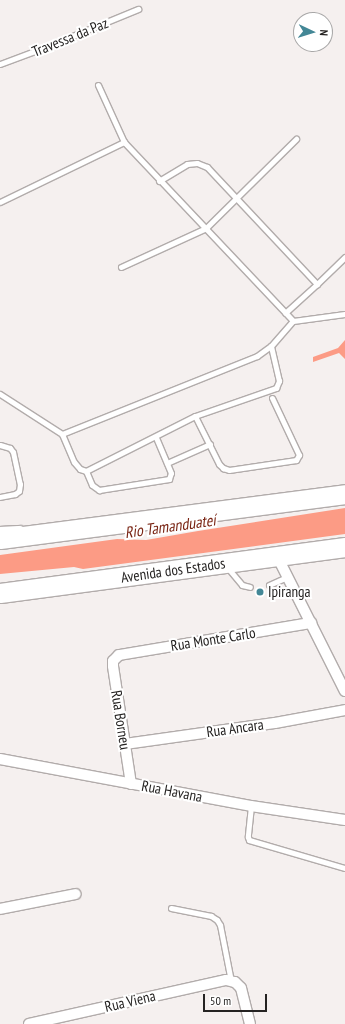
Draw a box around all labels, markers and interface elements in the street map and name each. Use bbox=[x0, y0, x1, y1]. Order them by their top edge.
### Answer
north arrow bbox=[293, 12, 333, 52]
street label: Travessa da Paz bbox=[29, 14, 111, 60]
text: N bbox=[317, 29, 331, 36]
water label: Rio Tamanduateí bbox=[123, 510, 217, 542]
street label: Avenida dos Estados bbox=[120, 554, 226, 586]
place label: Ipiranga bbox=[268, 583, 310, 601]
marker: Ipiranga bbox=[255, 587, 265, 597]
street label: Rua Monte Carlo bbox=[169, 623, 257, 655]
street label: Rua Borneu bbox=[107, 689, 135, 751]
street label: Rua Ancara bbox=[205, 715, 265, 741]
street label: Rua Havana bbox=[140, 776, 204, 806]
street label: Rua Viena bbox=[103, 986, 157, 1016]
scale bar bbox=[205, 986, 269, 1012]
text: 50 m bbox=[210, 993, 231, 1008]

